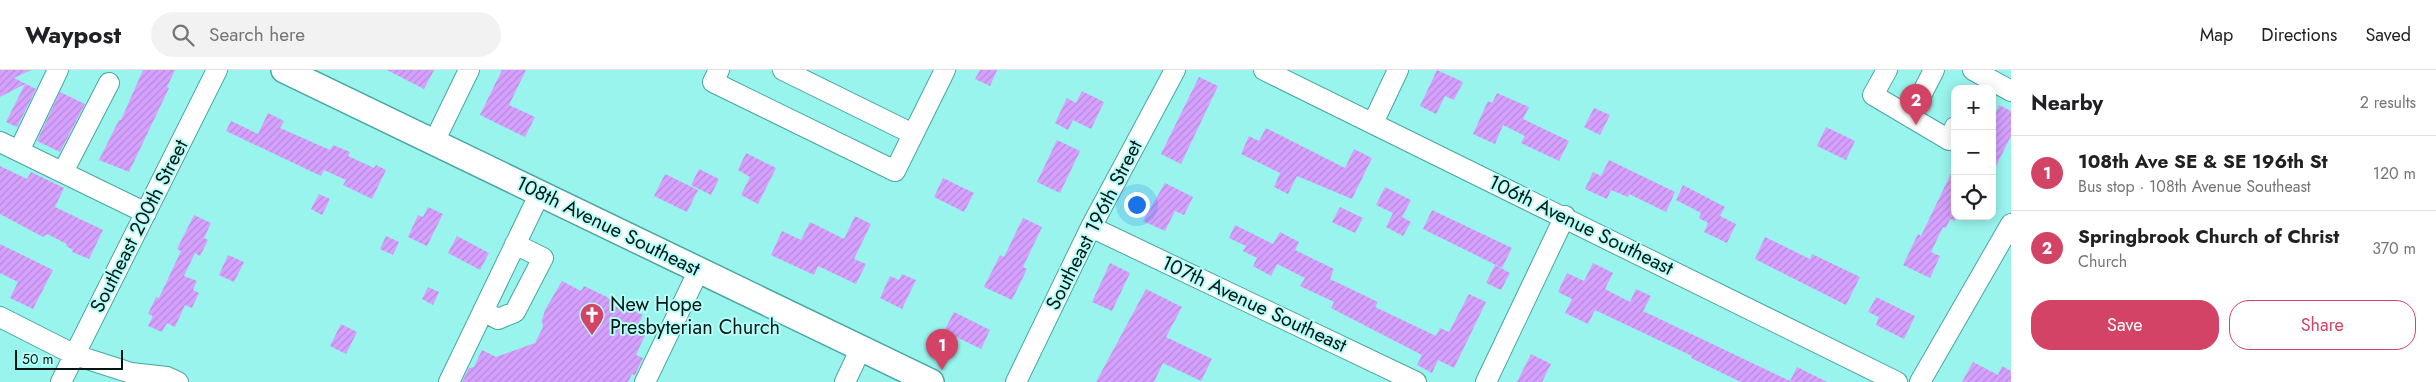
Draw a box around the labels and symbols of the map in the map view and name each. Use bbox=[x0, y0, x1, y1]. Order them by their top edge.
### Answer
pin: 2 bbox=[1900, 84, 1932, 125]
street label: Southeast 200th Street bbox=[83, 134, 195, 318]
street label: Southeast 196th Street bbox=[1039, 135, 1150, 315]
street label: 106th Avenue Southeast bbox=[1484, 168, 1679, 283]
street label: 108th Avenue Southeast bbox=[511, 169, 705, 283]
your location bbox=[1124, 192, 1150, 218]
street label: 107th Avenue Southeast bbox=[1157, 248, 1352, 360]
place label: New Hope Presbyterian Church bbox=[610, 290, 780, 342]
church icon: New Hope Presbyterian Church bbox=[579, 302, 605, 336]
pin: 1 bbox=[926, 329, 958, 370]
scale bar bbox=[15, 347, 122, 370]

